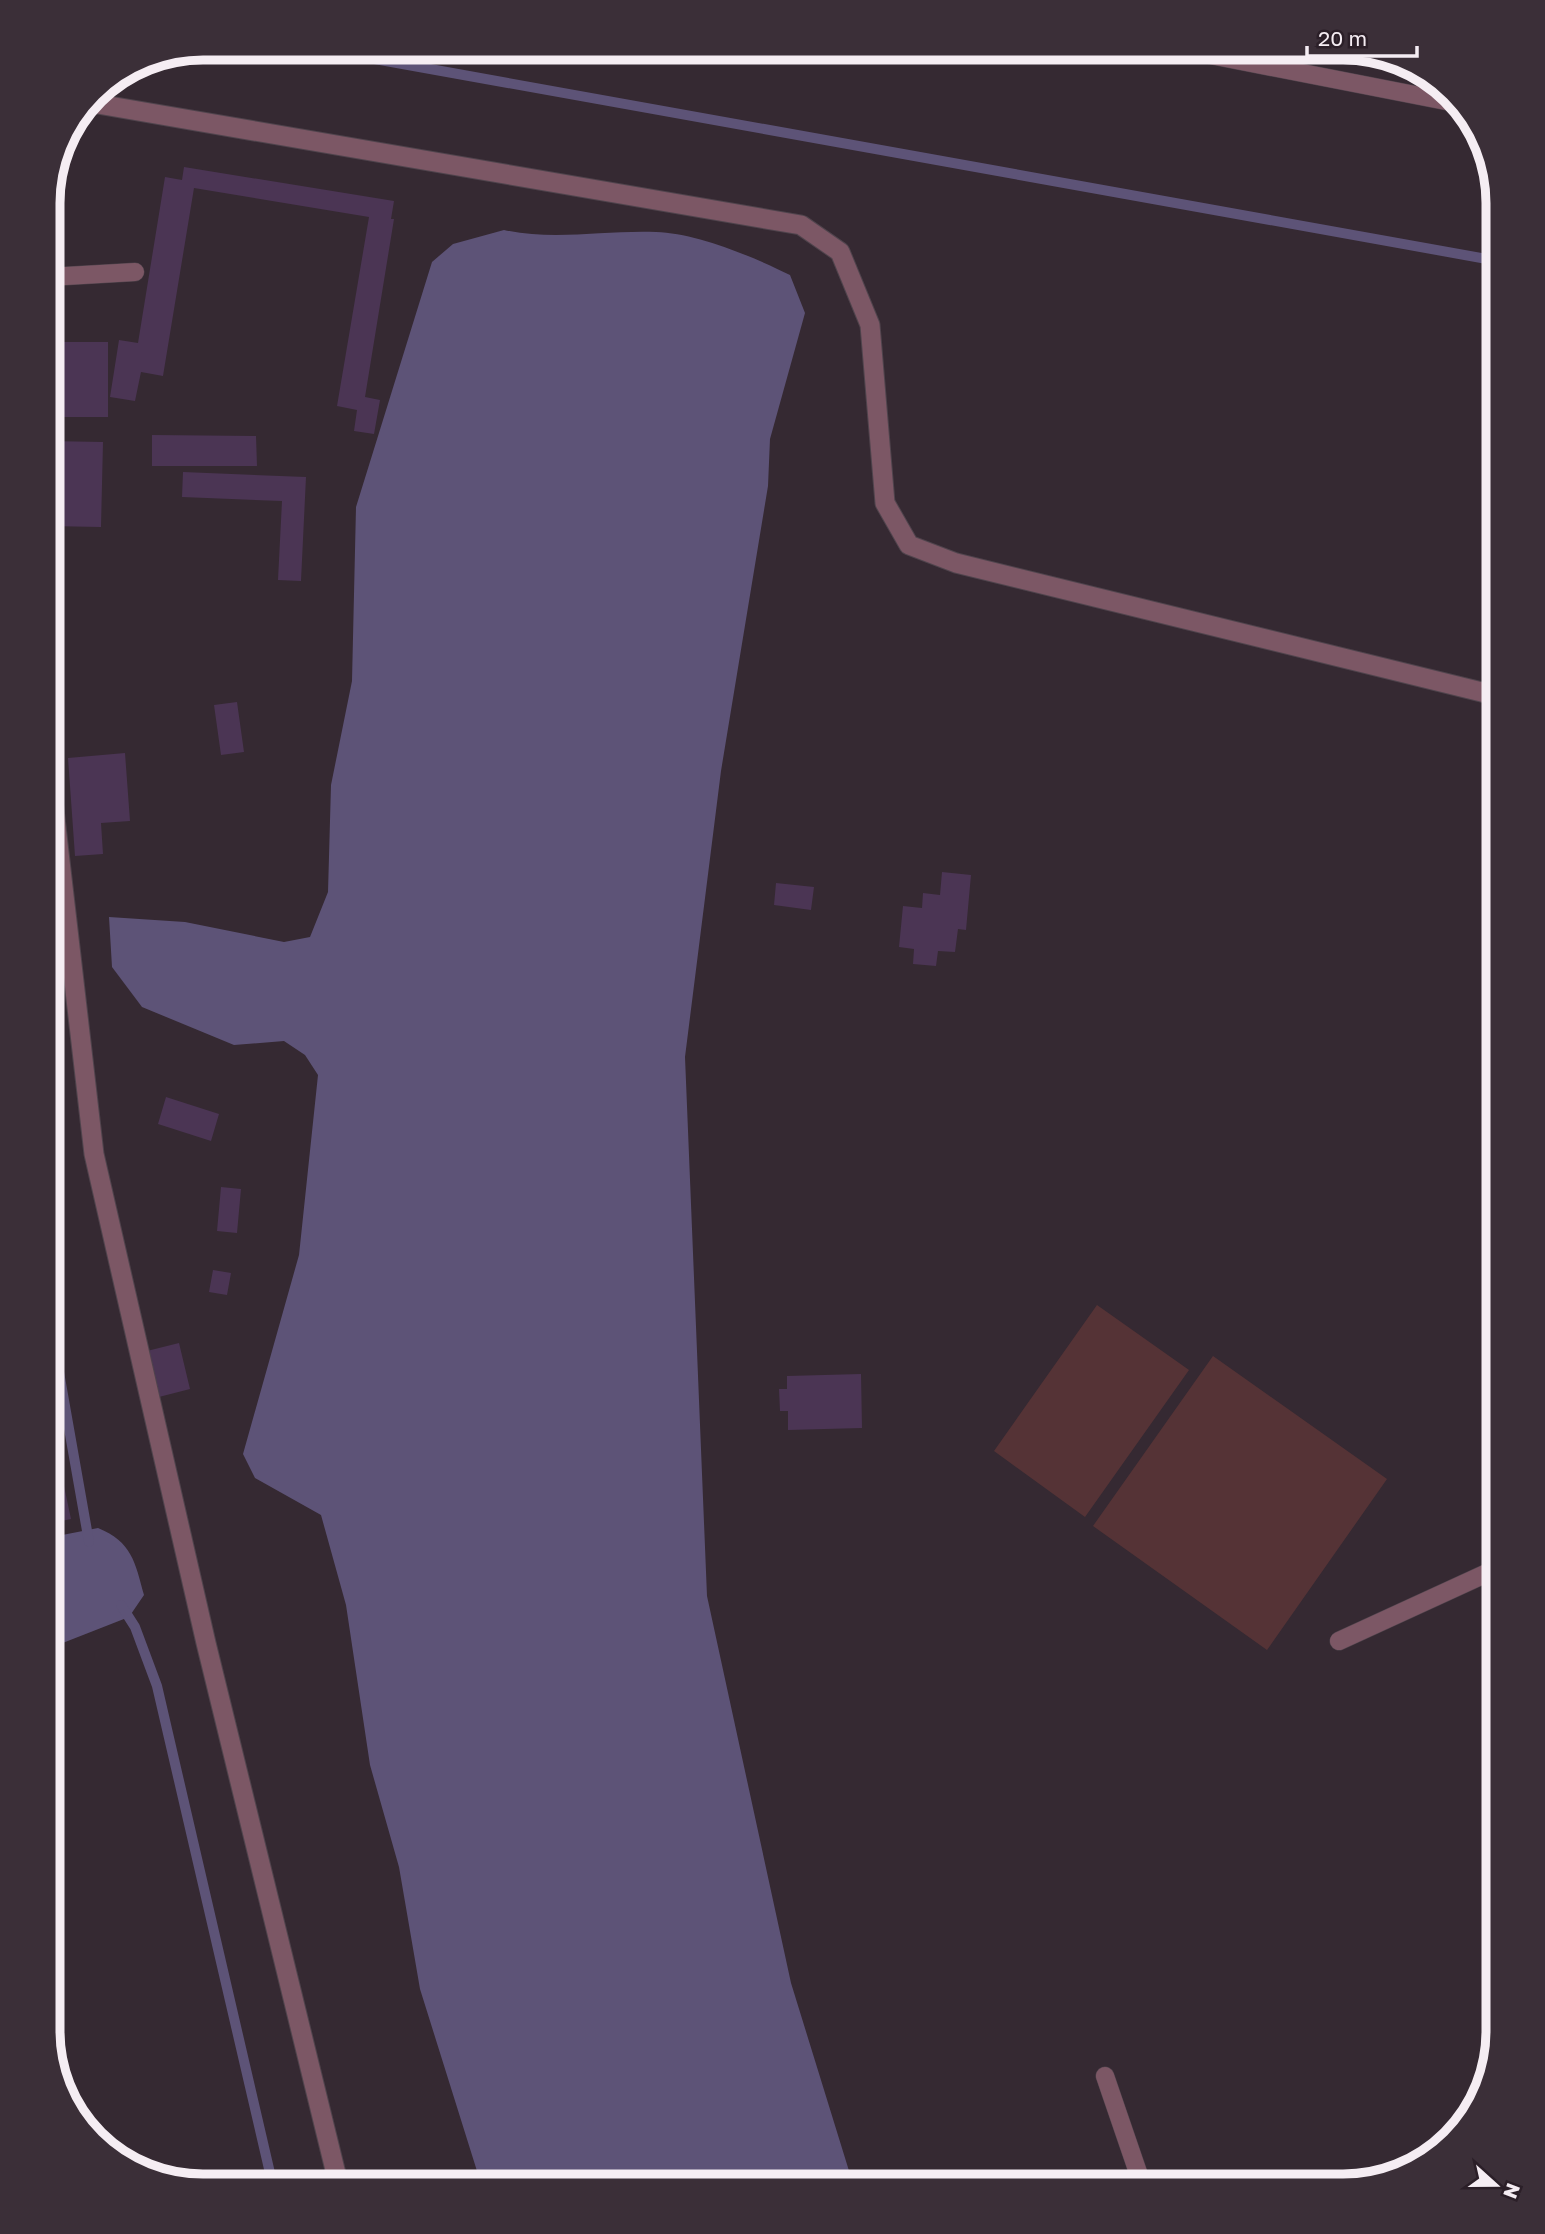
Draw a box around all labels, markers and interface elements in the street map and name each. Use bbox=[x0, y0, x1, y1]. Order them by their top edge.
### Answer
scale bar bbox=[1307, 14, 1417, 58]
text: 20 m bbox=[1318, 25, 1367, 51]
north arrow bbox=[1461, 2150, 1531, 2220]
text: N bbox=[1499, 2180, 1526, 2202]

